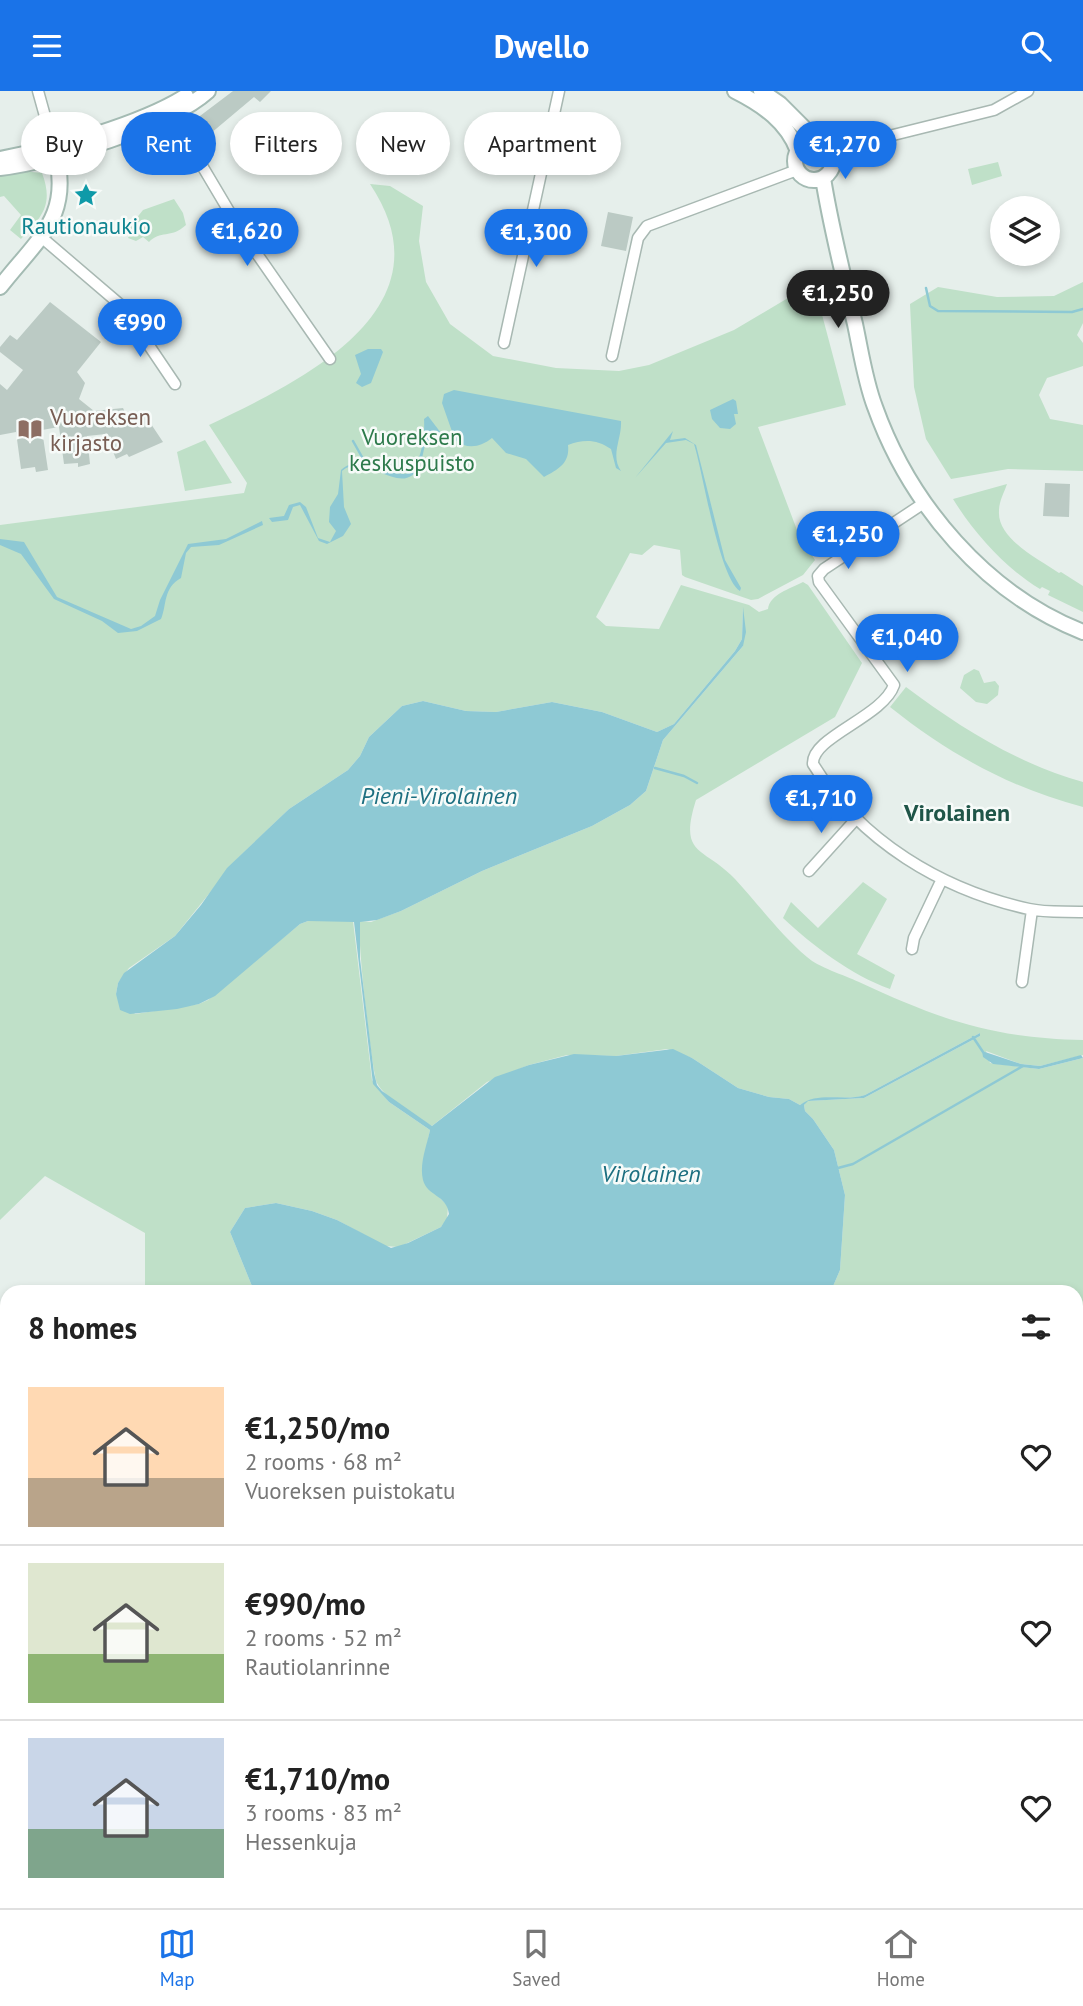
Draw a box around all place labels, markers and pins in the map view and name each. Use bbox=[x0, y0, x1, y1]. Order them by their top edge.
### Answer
pin: €1,270 bbox=[788, 122, 902, 181]
place icon: Rautionaukio bbox=[72, 181, 100, 209]
pin: €1,620 bbox=[190, 209, 304, 268]
pin: €1,300 bbox=[479, 209, 593, 269]
place label: Rautionaukio bbox=[21, 211, 151, 240]
pin: €1,250 bbox=[781, 271, 895, 330]
pin: €990 bbox=[99, 299, 181, 359]
place label: Vuoreksen kirjasto bbox=[49, 402, 151, 457]
library icon: Vuoreksen kirjasto bbox=[16, 415, 44, 443]
pin: €1,250 bbox=[791, 511, 905, 571]
pin: €1,040 bbox=[850, 615, 964, 674]
pin: €1,710 bbox=[764, 775, 878, 835]

